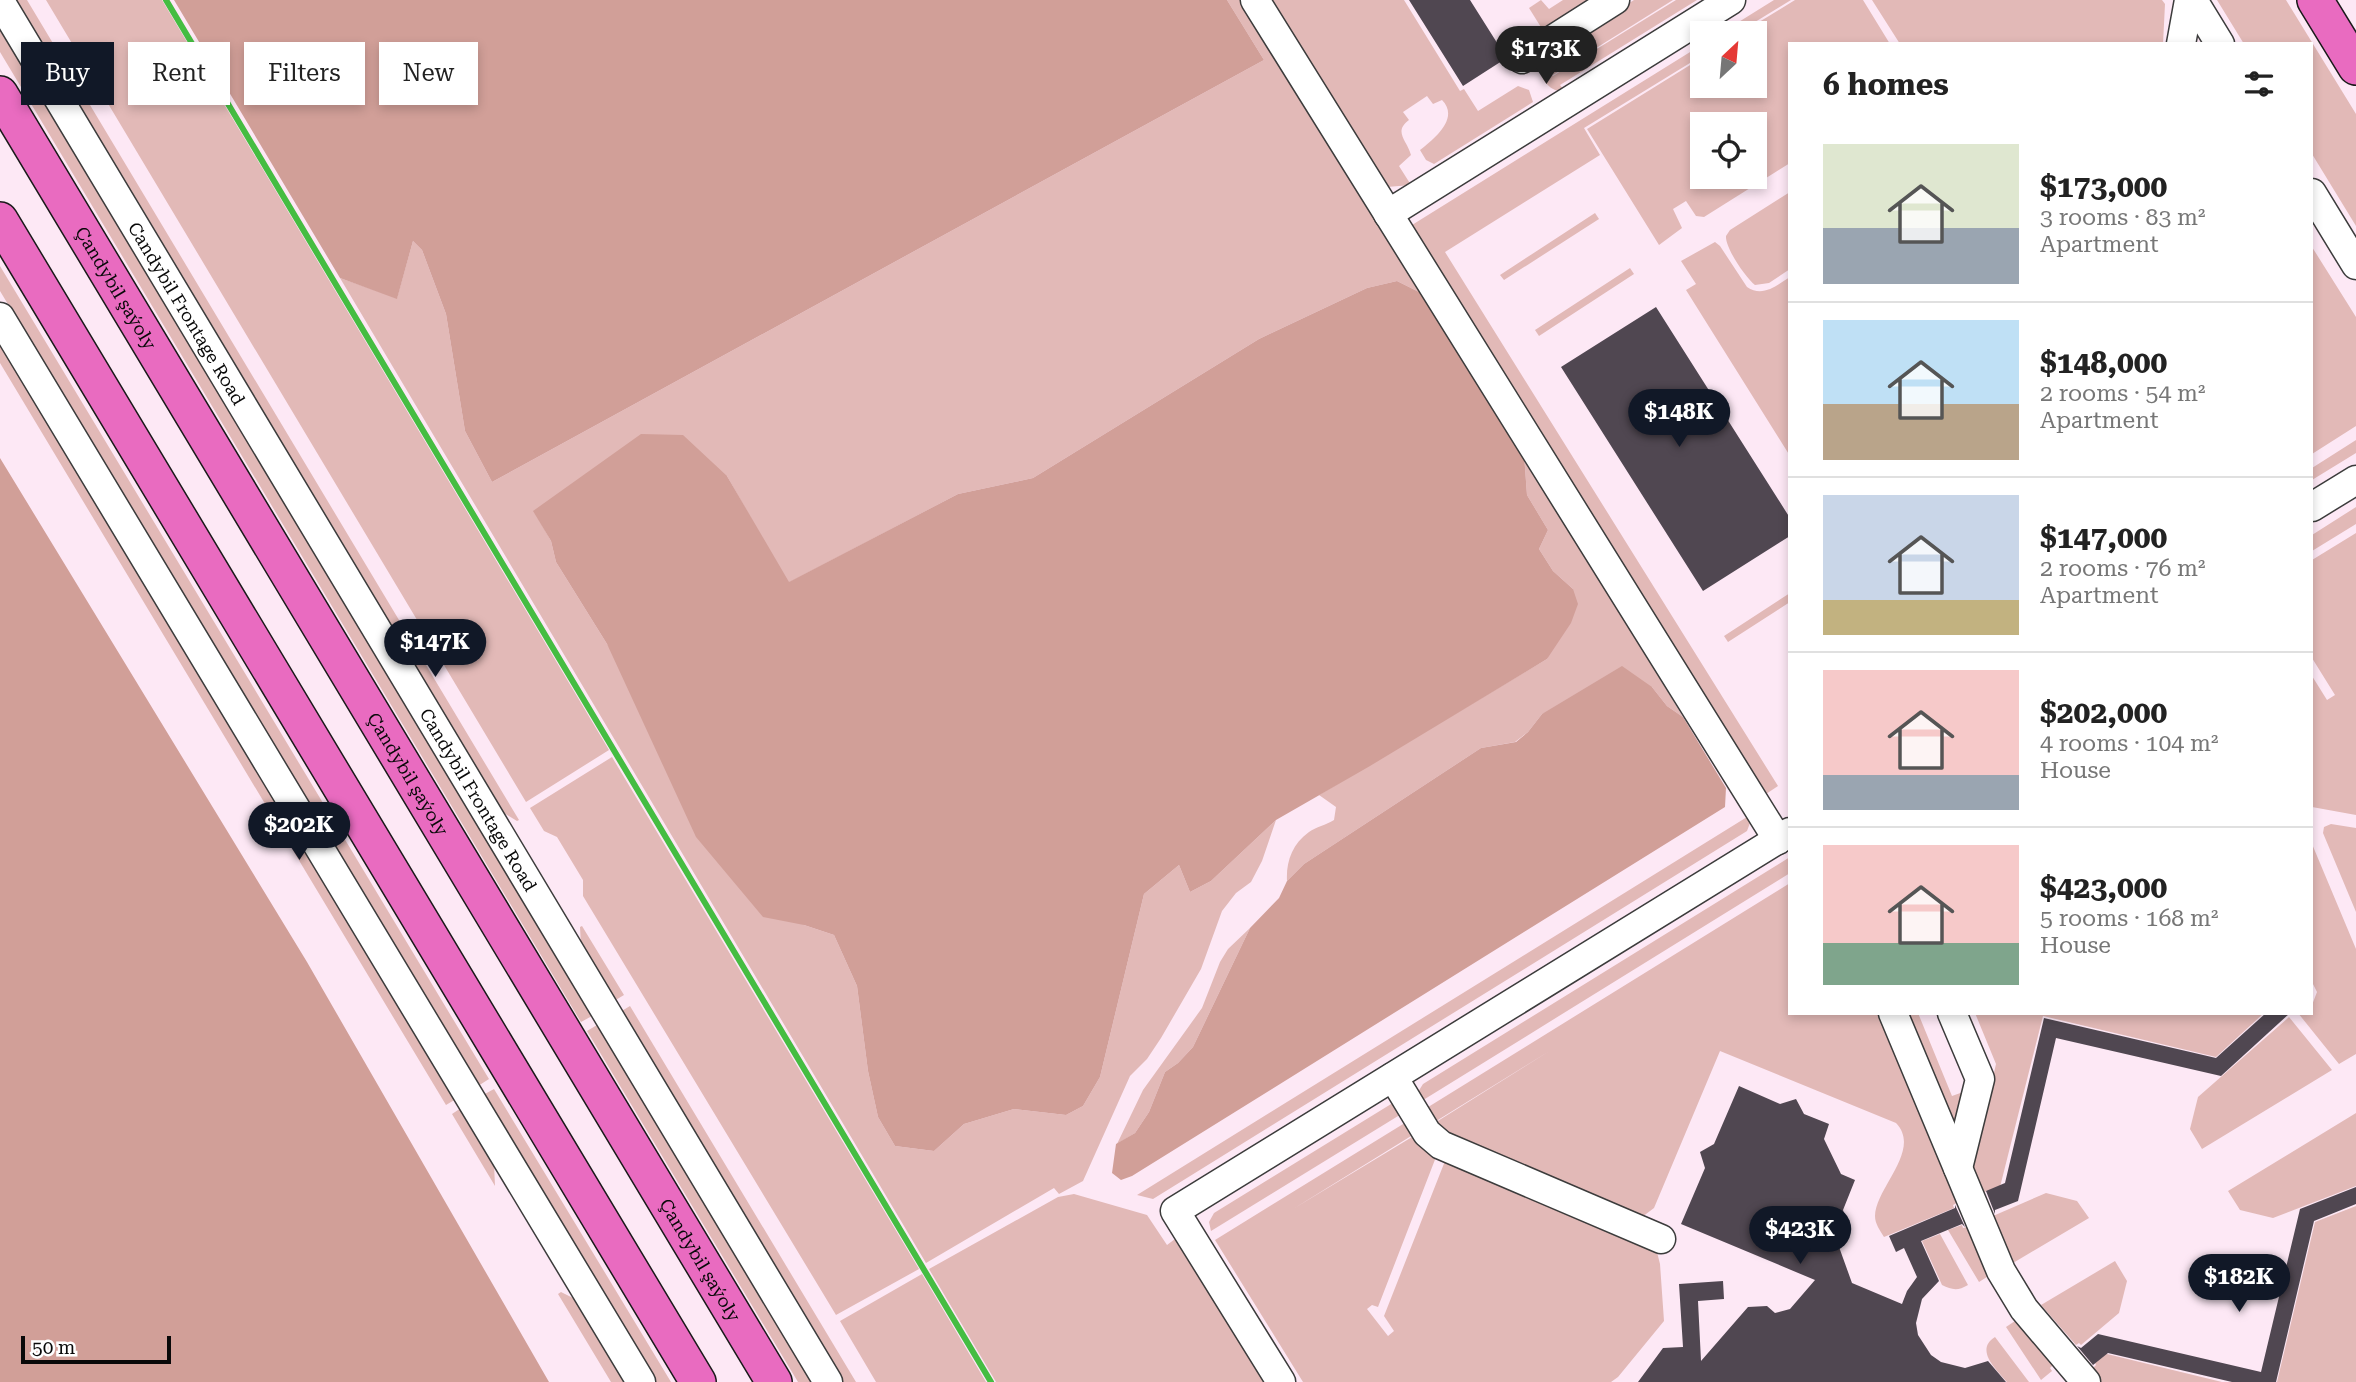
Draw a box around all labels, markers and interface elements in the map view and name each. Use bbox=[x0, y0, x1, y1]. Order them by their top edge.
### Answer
north arrow bbox=[1690, 21, 1768, 98]
map controls bbox=[1690, 21, 1767, 189]
pin: $173K bbox=[1497, 27, 1595, 86]
text: $173K bbox=[1511, 35, 1581, 62]
chip: Buy bbox=[21, 42, 114, 105]
chip: Rent bbox=[128, 42, 230, 105]
chip: Filters bbox=[244, 42, 365, 105]
chip: New bbox=[379, 42, 478, 105]
icon: filters bbox=[2240, 65, 2278, 103]
text: 6 homes bbox=[1823, 67, 1949, 102]
button: locate bbox=[1690, 112, 1767, 189]
text: $173,000 bbox=[2040, 169, 2167, 204]
icon: home bbox=[1879, 172, 1963, 256]
text: 3 rooms · 83 m² bbox=[2040, 204, 2206, 231]
street label: Candybil Frontage Road bbox=[124, 218, 250, 409]
street label: Çandybil şaýoly bbox=[72, 223, 161, 353]
text: Apartment bbox=[2040, 231, 2159, 258]
text: $148,000 bbox=[2040, 345, 2167, 380]
icon: home bbox=[1879, 348, 1963, 432]
text: 2 rooms · 54 m² bbox=[2040, 380, 2206, 407]
pin: $148K bbox=[1630, 390, 1728, 449]
text: $148K bbox=[1644, 398, 1714, 425]
text: Apartment bbox=[2040, 407, 2159, 434]
text: $147,000 bbox=[2040, 520, 2167, 555]
icon: home bbox=[1879, 523, 1963, 607]
text: 2 rooms · 76 m² bbox=[2040, 555, 2206, 582]
text: Apartment bbox=[2040, 582, 2159, 609]
pin: $147K bbox=[386, 620, 484, 679]
text: $147K bbox=[400, 628, 470, 655]
text: $202,000 bbox=[2040, 695, 2167, 730]
icon: home bbox=[1879, 698, 1963, 782]
street label: Candybil Frontage Road bbox=[416, 704, 542, 895]
street label: Çandybil şaýoly bbox=[364, 709, 454, 839]
text: 4 rooms · 104 m² bbox=[2040, 730, 2218, 757]
text: House bbox=[2040, 757, 2111, 784]
pin: $202K bbox=[250, 802, 348, 862]
text: $202K bbox=[264, 811, 334, 838]
text: $423,000 bbox=[2040, 870, 2167, 905]
icon: home bbox=[1879, 873, 1963, 957]
text: 5 rooms · 168 m² bbox=[2040, 905, 2218, 932]
text: House bbox=[2040, 932, 2111, 959]
street label: Çandybil şaýoly bbox=[656, 1195, 746, 1325]
pin: $423K bbox=[1751, 1206, 1849, 1266]
text: $423K bbox=[1765, 1215, 1835, 1242]
pin: $182K bbox=[2190, 1254, 2288, 1314]
text: $182K bbox=[2204, 1263, 2274, 1290]
scale bar bbox=[21, 1333, 172, 1365]
text: 50 m bbox=[32, 1336, 75, 1359]

